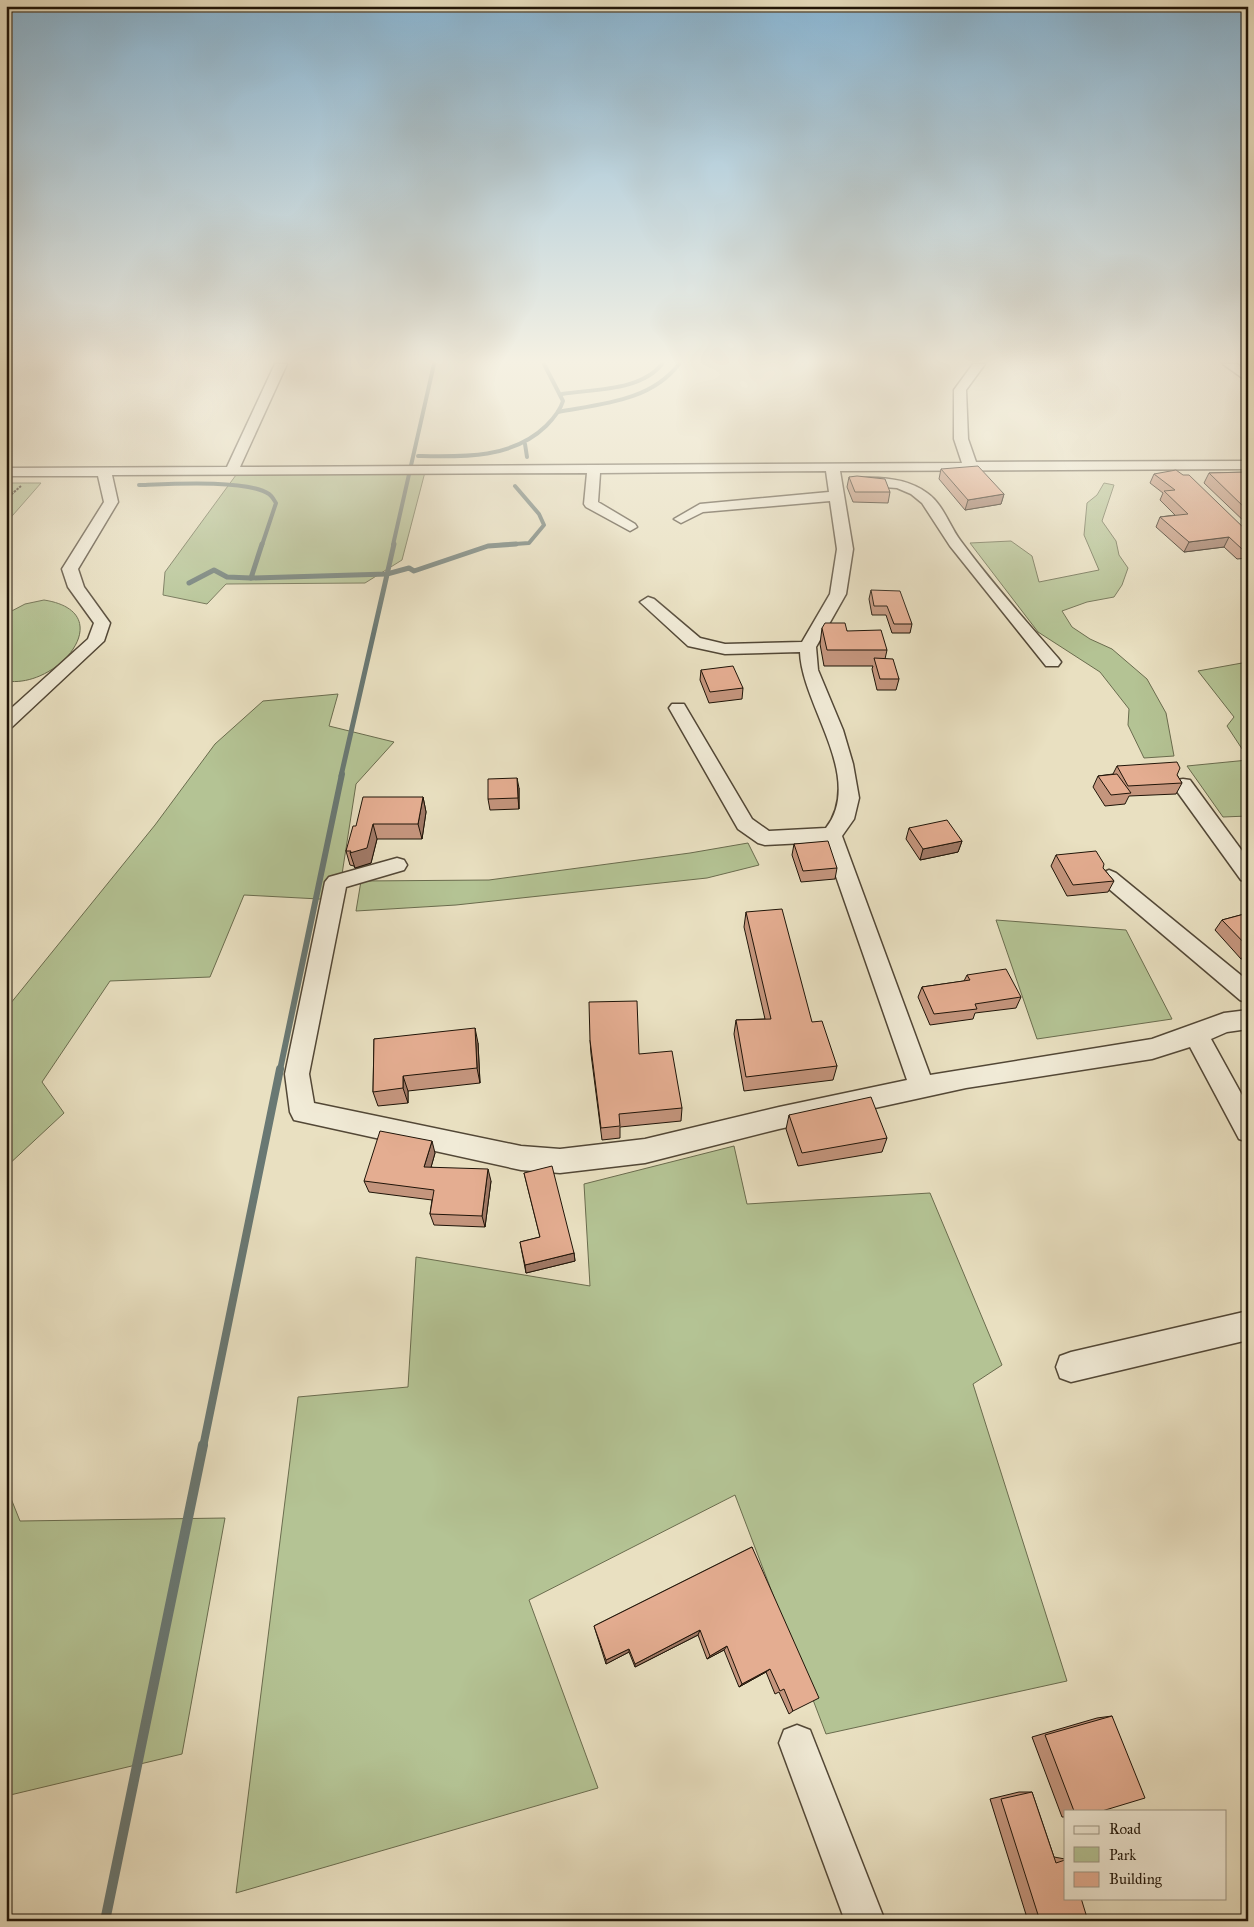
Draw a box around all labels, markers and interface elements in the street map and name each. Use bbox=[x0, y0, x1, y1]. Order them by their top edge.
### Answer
legend bbox=[1064, 1810, 1226, 1900]
text: Road bbox=[1109, 1820, 1141, 1838]
text: Park bbox=[1109, 1846, 1136, 1864]
text: Building bbox=[1109, 1870, 1163, 1888]

